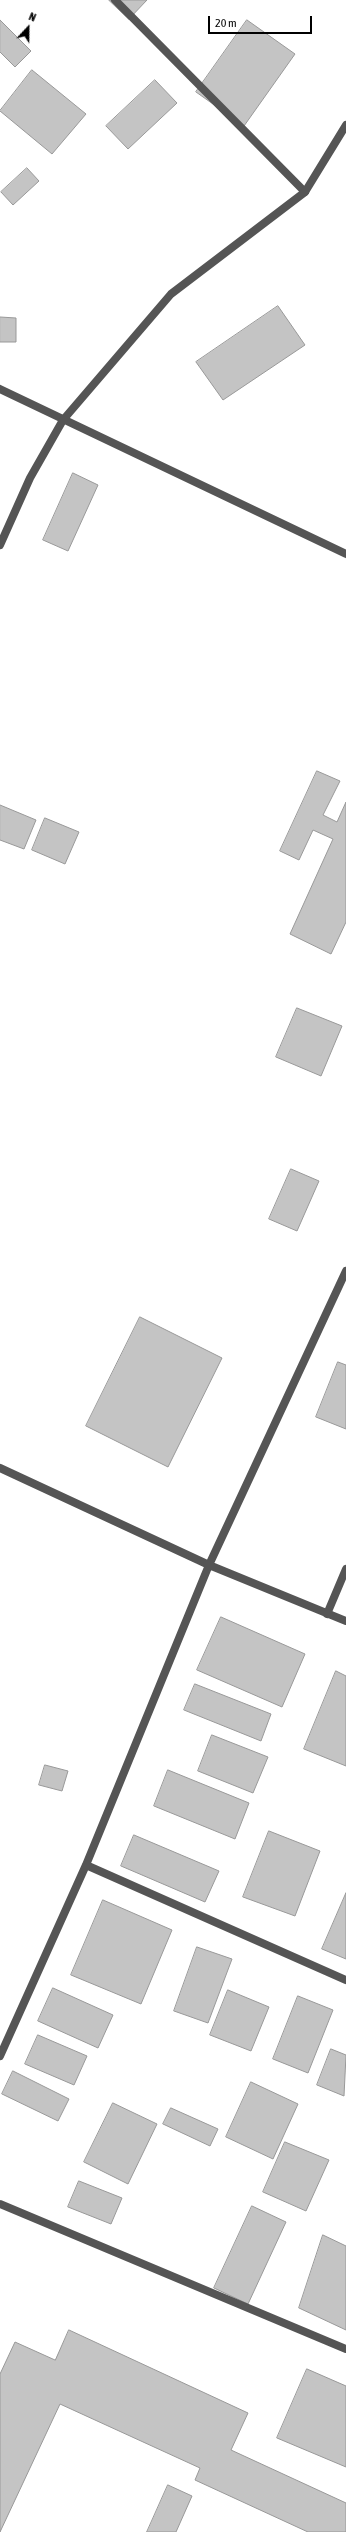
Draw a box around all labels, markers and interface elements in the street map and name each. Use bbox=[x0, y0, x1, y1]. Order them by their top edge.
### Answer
north arrow bbox=[8, 8, 48, 48]
scale bar bbox=[210, 8, 314, 34]
text: N bbox=[27, 10, 38, 24]
text: 20 m bbox=[215, 16, 237, 30]

